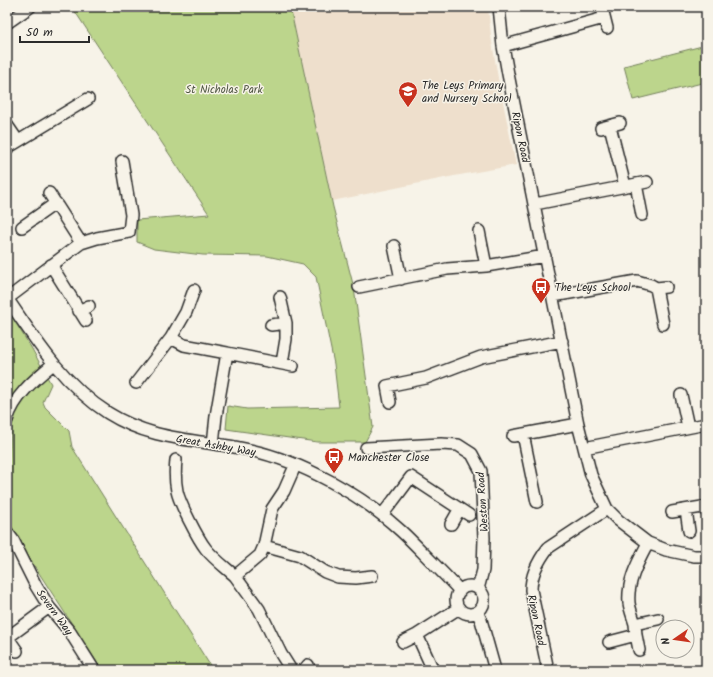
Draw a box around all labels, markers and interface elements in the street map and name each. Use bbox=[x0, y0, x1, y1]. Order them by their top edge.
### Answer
scale bar bbox=[20, 18, 89, 44]
text: 50 m bbox=[26, 23, 53, 42]
place label: The Leys Primary and Nursery School bbox=[422, 77, 512, 108]
school or university icon: The Leys Primary and Nursery School bbox=[397, 80, 419, 108]
park label: St Nicholas Park bbox=[185, 81, 263, 99]
street label: Ripon Road bbox=[506, 110, 534, 165]
bus stop icon: The Leys School bbox=[530, 276, 552, 304]
place label: The Leys School bbox=[555, 279, 631, 297]
street label: Great Ashby Way bbox=[175, 430, 258, 462]
bus stop icon: Manchester Close bbox=[323, 446, 345, 474]
place label: Manchester Close bbox=[348, 449, 429, 467]
street label: Weston Road bbox=[472, 471, 494, 532]
street label: Severn Way bbox=[31, 586, 78, 640]
street label: Ripon Road bbox=[522, 593, 550, 648]
north arrow bbox=[655, 619, 695, 659]
text: N bbox=[657, 636, 676, 646]

